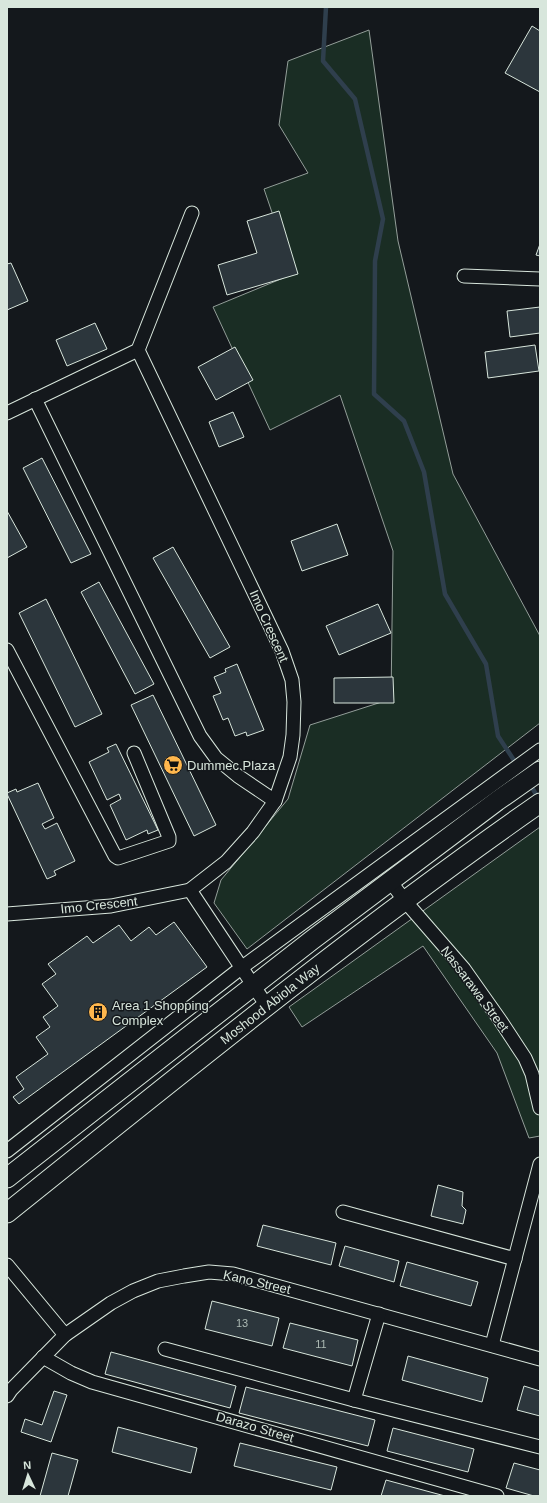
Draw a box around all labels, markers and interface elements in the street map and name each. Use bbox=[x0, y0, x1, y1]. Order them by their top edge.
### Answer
street label: Imo Crescent bbox=[246, 588, 292, 665]
supermarket icon: Dummec Plaza bbox=[162, 754, 184, 776]
place label: Dummec Plaza bbox=[187, 758, 276, 773]
street label: Imo Crescent bbox=[60, 893, 139, 916]
street label: Nassarawa Street bbox=[438, 943, 512, 1035]
street label: Moshood Abiola Way bbox=[217, 960, 323, 1047]
place label: Area 1 Shopping Complex bbox=[112, 998, 209, 1028]
building icon: Area 1 Shopping Complex bbox=[87, 1001, 109, 1023]
street label: Kano Street bbox=[222, 1267, 293, 1297]
house number: 13 bbox=[236, 1317, 248, 1329]
house number: 11 bbox=[315, 1338, 327, 1350]
street label: Darazo Street bbox=[214, 1409, 296, 1445]
north arrow bbox=[8, 1455, 48, 1495]
text: N bbox=[23, 1459, 32, 1471]

